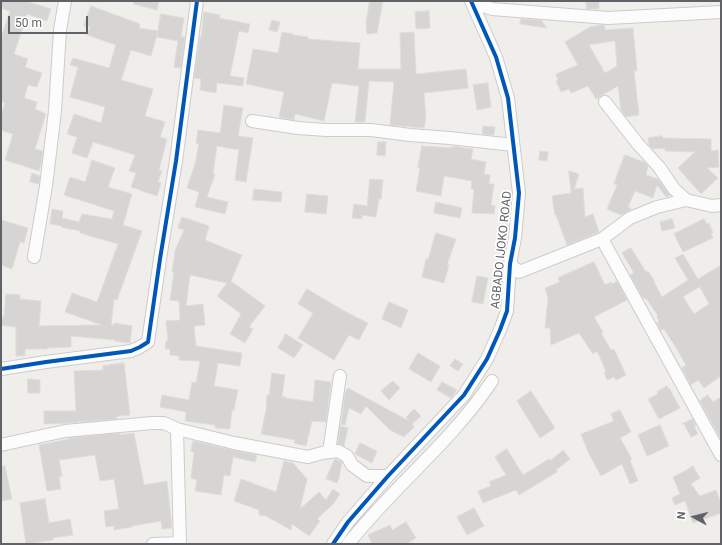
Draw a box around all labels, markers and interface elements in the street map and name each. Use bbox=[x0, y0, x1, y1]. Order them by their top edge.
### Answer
scale bar bbox=[10, 8, 90, 34]
text: 50 m bbox=[15, 16, 42, 30]
street label: AGBADO IJOKO ROAD bbox=[489, 190, 515, 310]
north arrow bbox=[674, 497, 714, 537]
text: N bbox=[675, 511, 689, 520]

